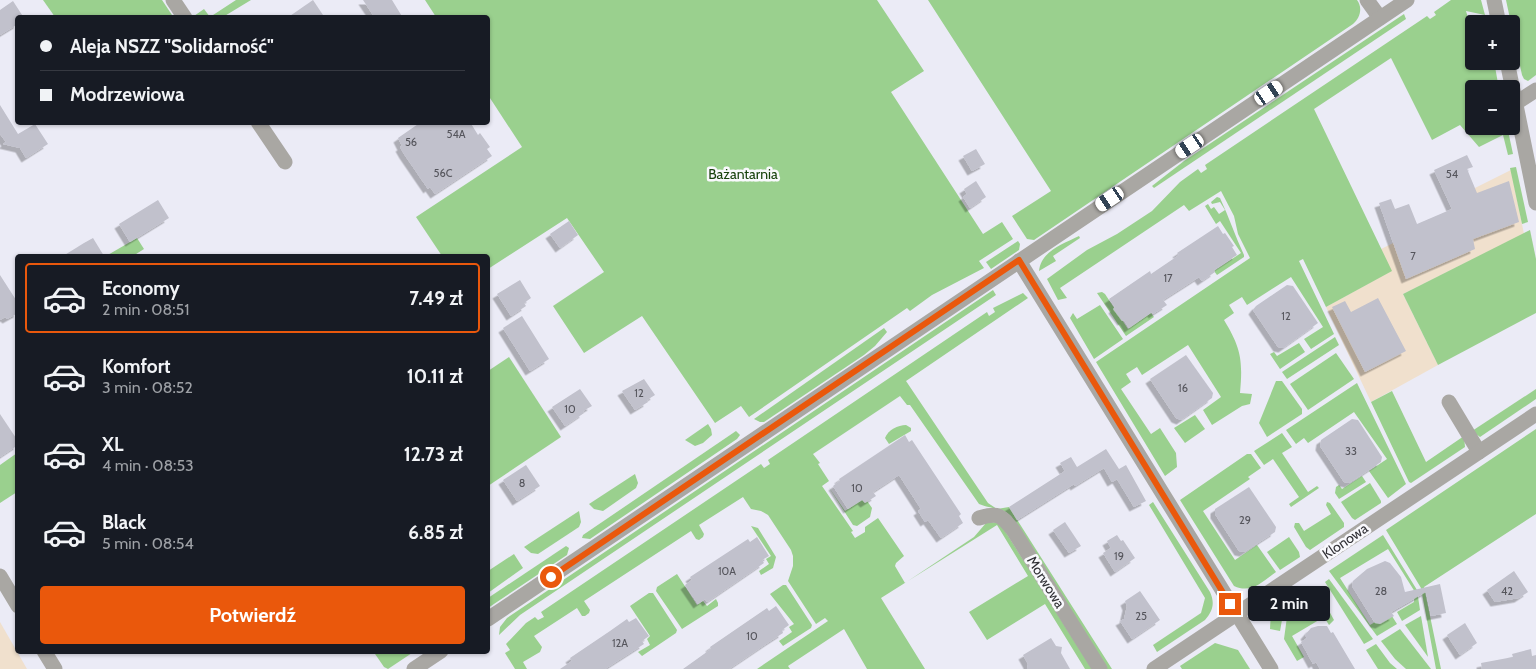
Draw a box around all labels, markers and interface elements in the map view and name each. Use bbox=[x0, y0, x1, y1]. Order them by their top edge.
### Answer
map controls bbox=[1465, 15, 1520, 135]
button: + bbox=[1465, 15, 1520, 70]
text: Aleja NSZZ "Solidarność" bbox=[70, 35, 274, 58]
car bbox=[1252, 78, 1285, 108]
button: − bbox=[1465, 80, 1520, 135]
text: Modrzewiowa bbox=[70, 83, 184, 106]
house number: 54A bbox=[446, 127, 466, 141]
car bbox=[1173, 131, 1206, 161]
house number: 56 bbox=[405, 135, 417, 149]
park label: Bażantarnia bbox=[708, 165, 778, 183]
house number: 56C bbox=[434, 166, 453, 180]
house number: 54 bbox=[1446, 167, 1459, 181]
car bbox=[1093, 184, 1126, 214]
house number: 7 bbox=[1410, 249, 1416, 263]
house number: 17 bbox=[1163, 271, 1173, 285]
icon: car bbox=[42, 276, 87, 321]
text: Economy bbox=[102, 277, 180, 300]
text: 7.49 zł bbox=[409, 287, 463, 310]
text: 2 min · 08:51 bbox=[102, 300, 189, 319]
house number: 12 bbox=[1281, 309, 1291, 323]
icon: car bbox=[42, 354, 87, 399]
text: Komfort bbox=[102, 355, 171, 378]
text: 10.11 zł bbox=[407, 365, 463, 388]
text: 3 min · 08:52 bbox=[102, 378, 193, 397]
house number: 16 bbox=[1178, 381, 1188, 395]
house number: 12 bbox=[634, 386, 644, 400]
house number: 10 bbox=[564, 402, 576, 416]
icon: car bbox=[42, 432, 87, 477]
text: XL bbox=[102, 433, 123, 456]
text: 12.73 zł bbox=[404, 443, 463, 466]
house number: 33 bbox=[1345, 444, 1357, 458]
text: 4 min · 08:53 bbox=[102, 456, 194, 475]
house number: 8 bbox=[519, 476, 525, 490]
house number: 10 bbox=[851, 481, 863, 495]
icon: car bbox=[42, 510, 87, 555]
text: Black bbox=[102, 511, 146, 534]
house number: 29 bbox=[1239, 513, 1251, 527]
street label: Klonowa bbox=[1319, 519, 1371, 563]
text: 6.85 zł bbox=[408, 521, 463, 544]
text: 5 min · 08:54 bbox=[102, 534, 194, 553]
house number: 19 bbox=[1114, 549, 1124, 563]
street label: Morwowa bbox=[1023, 553, 1069, 612]
house number: 10A bbox=[718, 564, 736, 578]
route start bbox=[540, 566, 562, 588]
house number: 28 bbox=[1375, 584, 1387, 598]
house number: 42 bbox=[1501, 584, 1513, 598]
button: Potwierdź bbox=[40, 586, 465, 644]
callout: 2 min bbox=[1248, 586, 1330, 622]
route end bbox=[1219, 593, 1241, 615]
text: 2 min bbox=[1270, 594, 1308, 613]
house number: 25 bbox=[1135, 609, 1147, 623]
house number: 10 bbox=[746, 629, 758, 643]
house number: 12A bbox=[612, 636, 628, 650]

